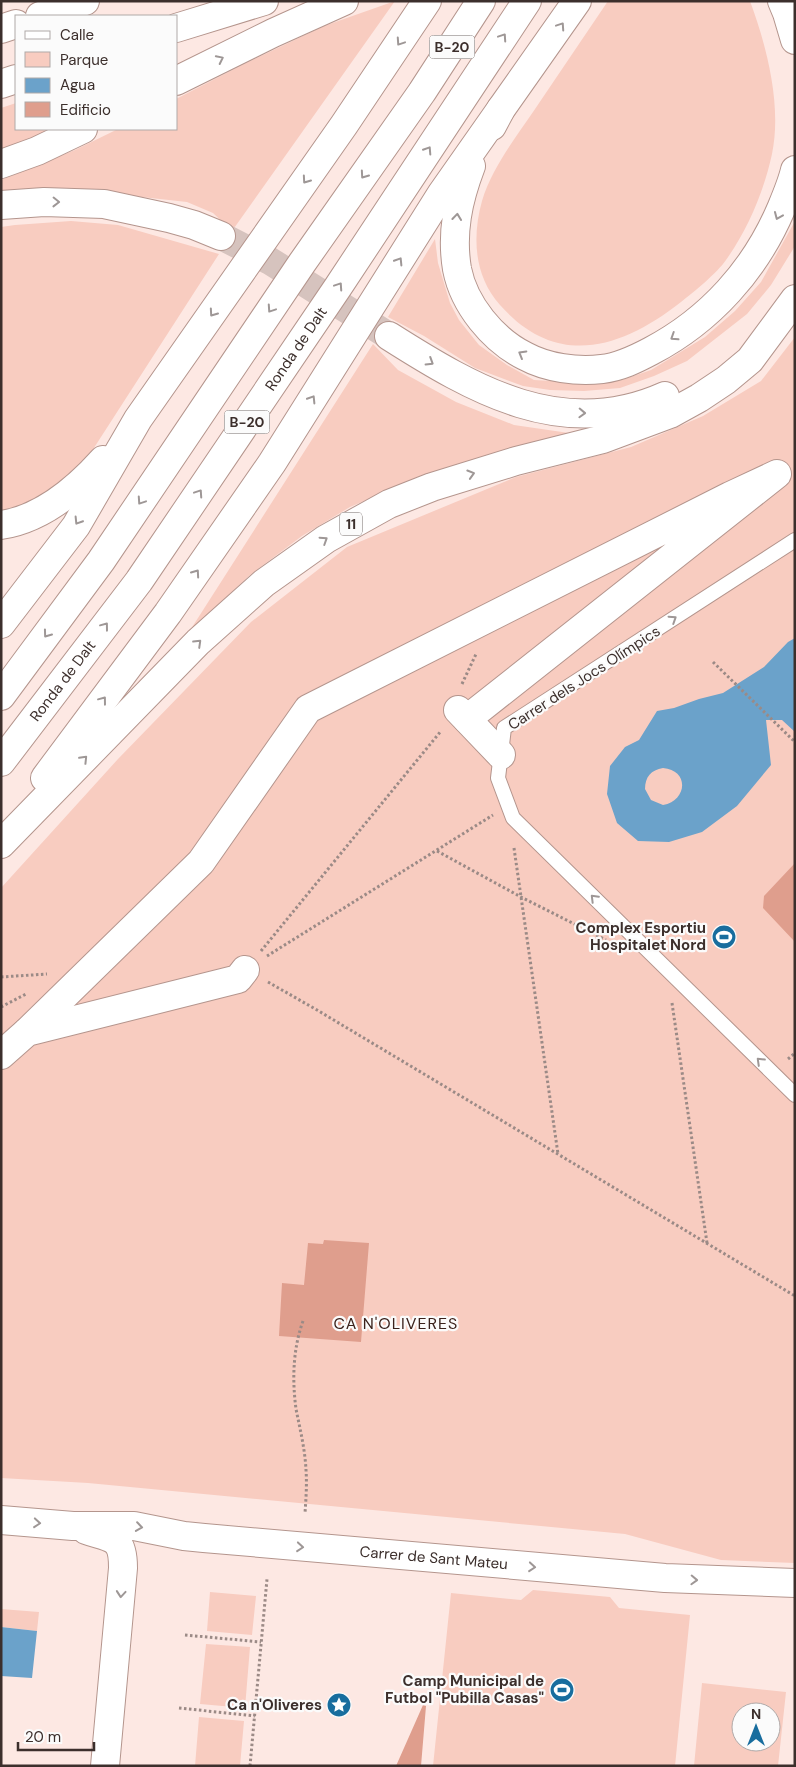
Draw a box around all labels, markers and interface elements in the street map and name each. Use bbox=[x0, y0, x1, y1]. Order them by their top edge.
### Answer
legend bbox=[15, 15, 178, 130]
one-way arrow bbox=[555, 22, 564, 31]
text: Calle bbox=[60, 25, 94, 45]
one-way arrow bbox=[497, 33, 506, 43]
one-way arrow bbox=[397, 36, 406, 45]
road number: B-20 bbox=[430, 36, 474, 58]
text: Parque bbox=[60, 50, 108, 70]
one-way arrow bbox=[215, 55, 224, 65]
text: Agua bbox=[60, 75, 95, 95]
text: Edificio bbox=[60, 100, 111, 120]
one-way arrow bbox=[422, 146, 431, 156]
one-way arrow bbox=[361, 169, 370, 179]
one-way arrow bbox=[303, 174, 312, 183]
one-way arrow bbox=[53, 197, 61, 207]
one-way arrow bbox=[774, 211, 784, 220]
one-way arrow bbox=[451, 212, 462, 220]
one-way arrow bbox=[392, 257, 402, 266]
one-way arrow bbox=[333, 282, 342, 291]
street label: Ronda de Dalt bbox=[261, 303, 332, 395]
one-way arrow bbox=[268, 303, 277, 313]
one-way arrow bbox=[210, 307, 219, 317]
one-way arrow bbox=[671, 331, 680, 341]
one-way arrow bbox=[518, 350, 527, 360]
one-way arrow bbox=[424, 356, 433, 366]
one-way arrow bbox=[306, 395, 316, 404]
one-way arrow bbox=[578, 408, 586, 418]
road number: B-20 bbox=[224, 411, 270, 434]
one-way arrow bbox=[467, 469, 475, 479]
one-way arrow bbox=[193, 489, 202, 499]
one-way arrow bbox=[138, 496, 147, 505]
road number: 11 bbox=[340, 512, 362, 536]
one-way arrow bbox=[75, 516, 85, 525]
one-way arrow bbox=[318, 537, 327, 547]
one-way arrow bbox=[190, 569, 199, 578]
one-way arrow bbox=[667, 616, 676, 625]
street label: Carrer dels Jocs Olímpics bbox=[504, 621, 664, 735]
one-way arrow bbox=[99, 622, 108, 631]
one-way arrow bbox=[44, 628, 53, 638]
street label: Ronda de Dalt bbox=[25, 636, 100, 726]
one-way arrow bbox=[192, 640, 201, 649]
one-way arrow bbox=[97, 696, 106, 706]
one-way arrow bbox=[78, 756, 87, 765]
one-way arrow bbox=[591, 895, 600, 904]
place label: Complex Esportiu Hospitalet Nord bbox=[576, 918, 706, 955]
sports icon: Complex Esportiu Hospitalet Nord bbox=[711, 924, 737, 950]
one-way arrow bbox=[757, 1058, 766, 1067]
district label: CA N'OLIVERES bbox=[334, 1313, 458, 1334]
one-way arrow bbox=[33, 1517, 41, 1528]
one-way arrow bbox=[135, 1521, 143, 1532]
one-way arrow bbox=[296, 1541, 304, 1552]
street label: Carrer de Sant Mateu bbox=[359, 1542, 509, 1574]
one-way arrow bbox=[528, 1562, 536, 1573]
one-way arrow bbox=[690, 1574, 698, 1585]
one-way arrow bbox=[116, 1590, 127, 1598]
place label: Camp Municipal de Futbol "Pubilla Casas" bbox=[385, 1671, 544, 1708]
sports icon: Camp Municipal de Futbol "Pubilla Casas" bbox=[549, 1677, 575, 1703]
place icon: Ca n'Oliveres bbox=[326, 1692, 352, 1718]
place label: Ca n'Oliveres bbox=[227, 1695, 322, 1715]
north arrow bbox=[731, 1702, 781, 1752]
text: N bbox=[751, 1705, 761, 1723]
scale bar bbox=[18, 1720, 94, 1752]
text: 20 m bbox=[25, 1727, 61, 1747]

